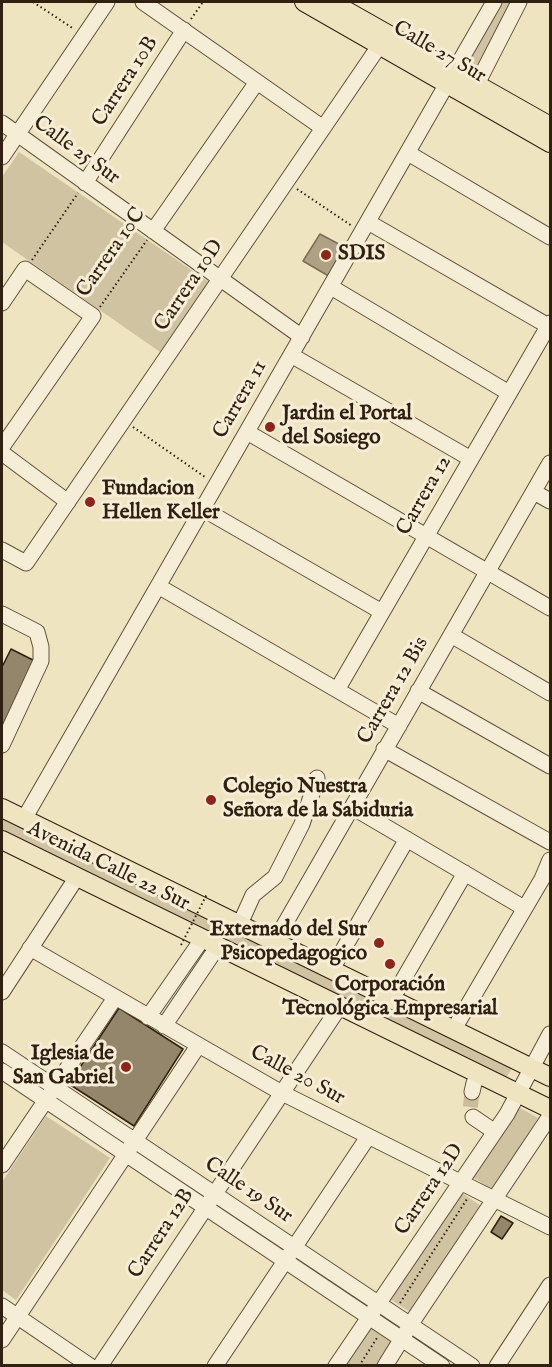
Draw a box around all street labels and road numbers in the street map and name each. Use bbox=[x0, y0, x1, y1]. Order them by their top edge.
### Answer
street label: Calle 27 Sur bbox=[388, 16, 490, 90]
street label: Carrera 10B bbox=[88, 32, 164, 132]
street label: Calle 25 Sur bbox=[28, 111, 124, 191]
street label: Carrera 10C bbox=[72, 203, 152, 303]
street label: Carrera 10D bbox=[150, 235, 230, 337]
street label: Carrera 11 bbox=[209, 356, 273, 444]
street label: Carrera 12 bbox=[392, 452, 458, 540]
street label: Carrera 12 Bis bbox=[353, 633, 435, 749]
street label: Avenida Calle 22 Sur bbox=[23, 817, 193, 917]
street label: Calle 20 Sur bbox=[245, 1041, 349, 1111]
street label: Carrera 12D bbox=[390, 1139, 470, 1241]
street label: Calle 19 Sur bbox=[199, 1152, 297, 1230]
street label: Carrera 12B bbox=[124, 1184, 200, 1284]

